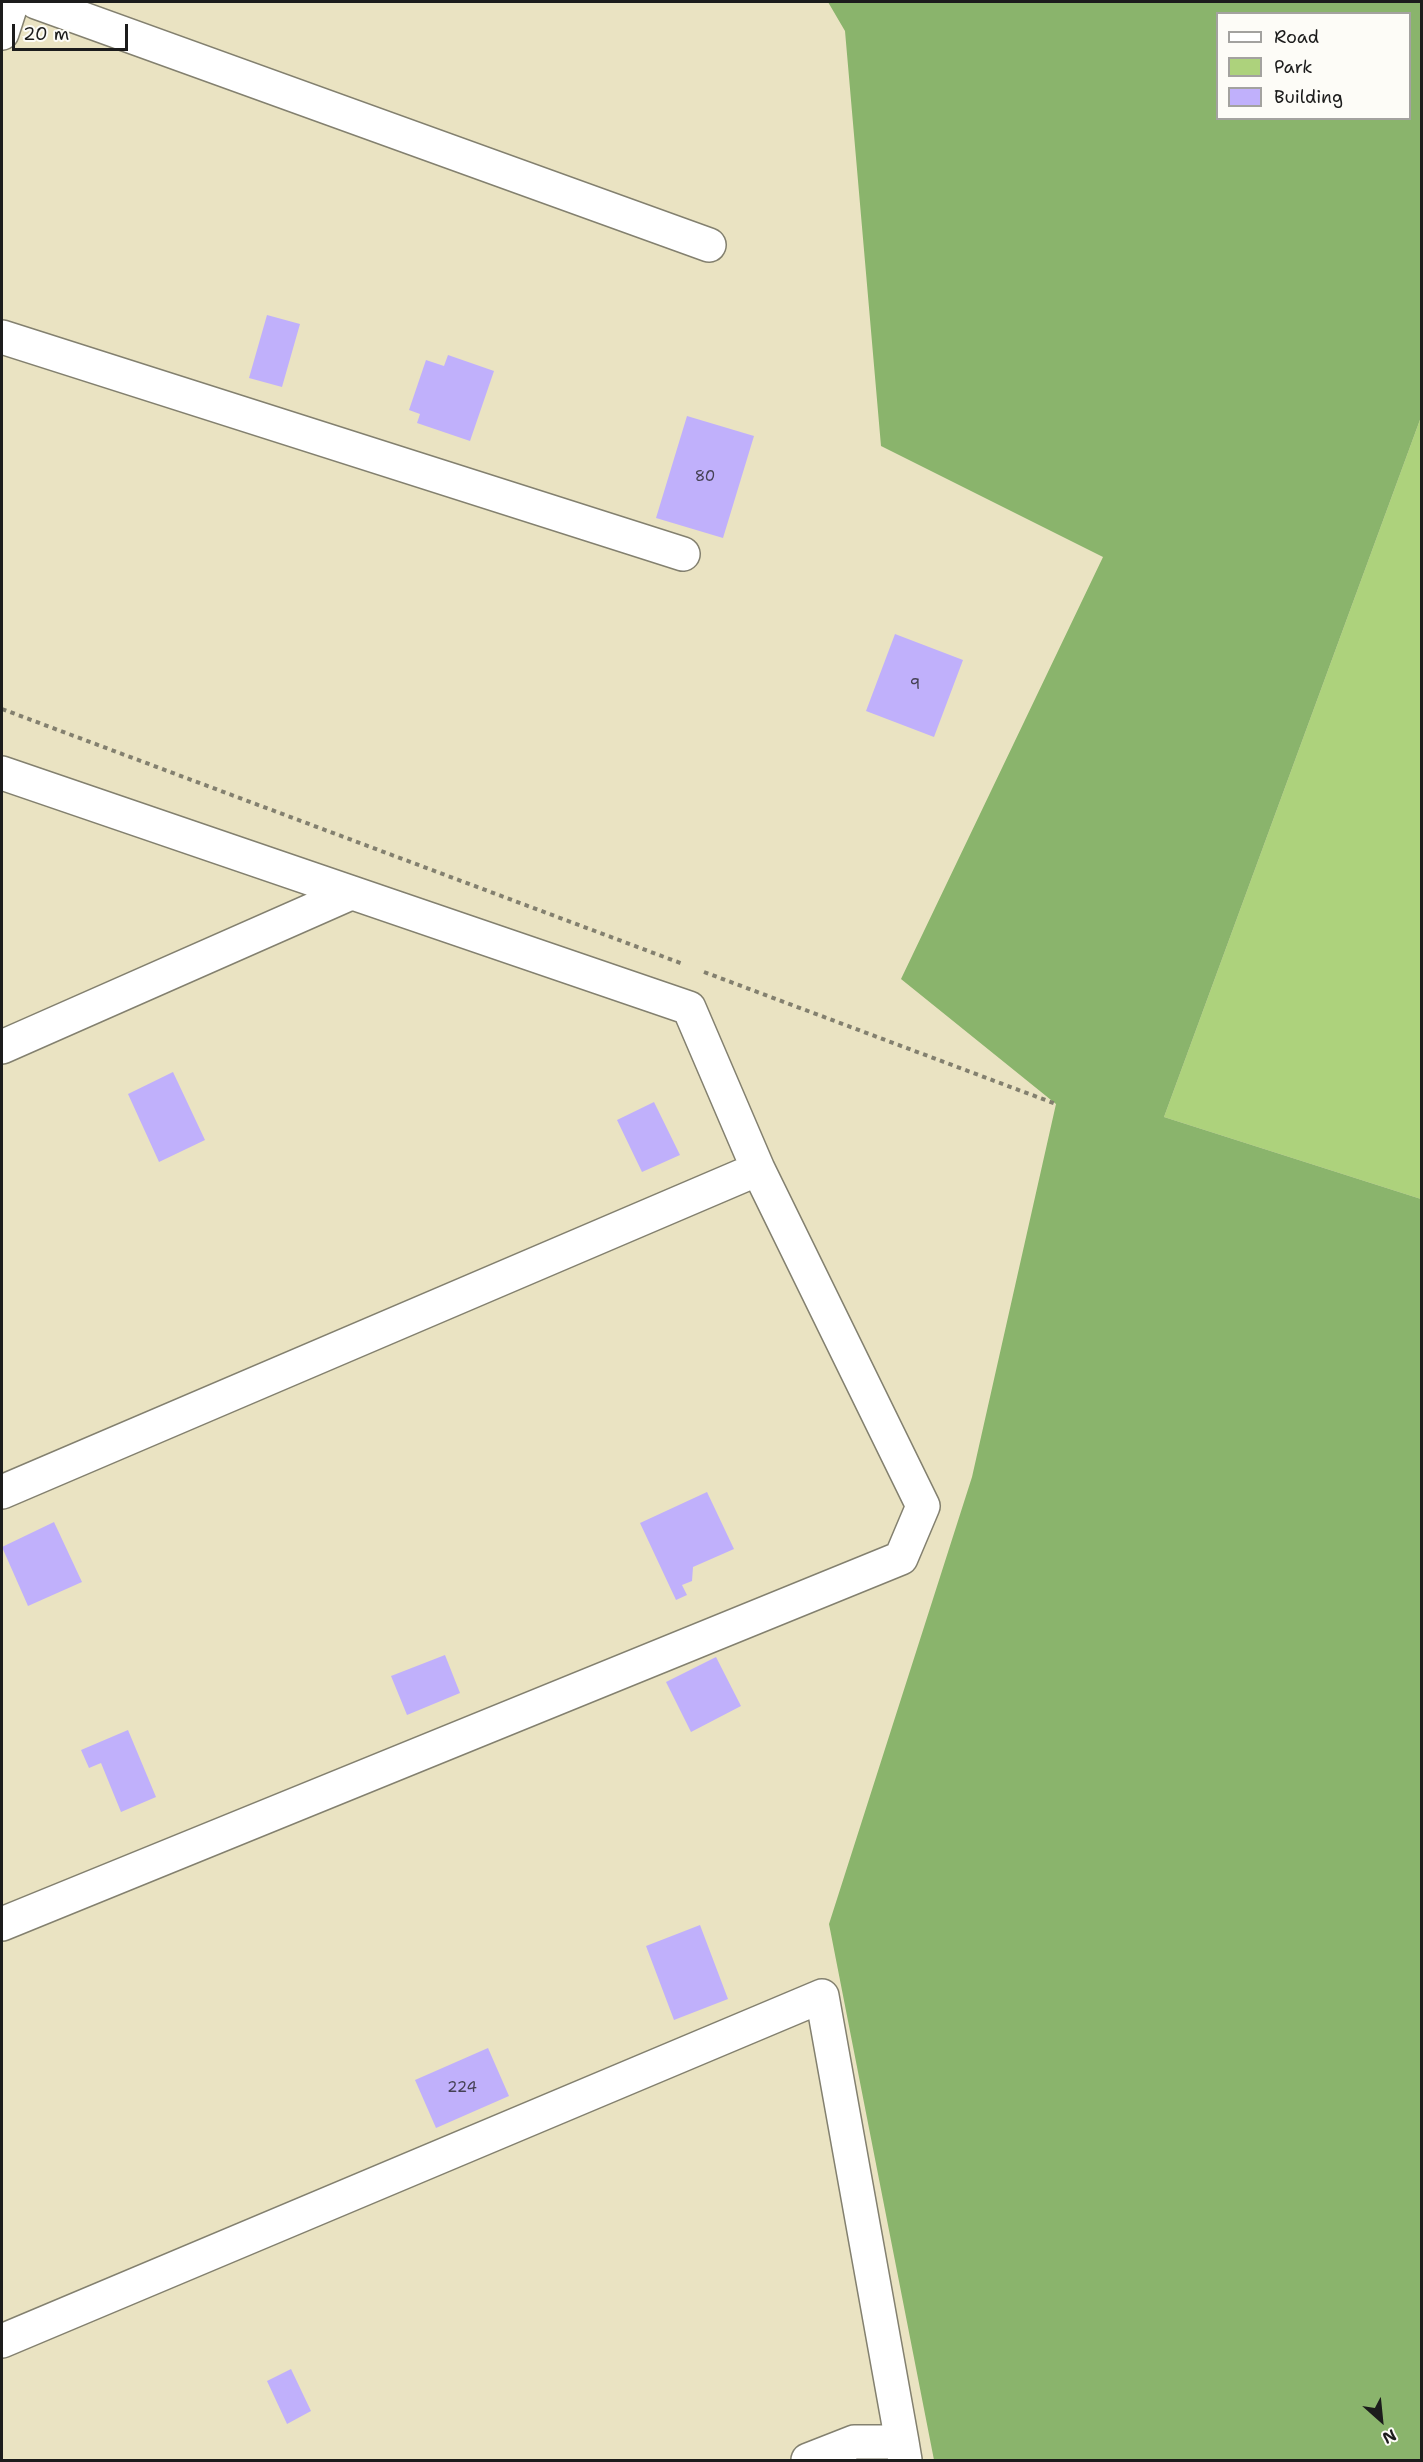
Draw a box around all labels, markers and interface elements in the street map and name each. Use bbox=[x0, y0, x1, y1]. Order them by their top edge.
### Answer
scale bar bbox=[15, 12, 130, 50]
legend bbox=[1216, 12, 1411, 120]
text: 20 m bbox=[23, 22, 69, 46]
text: Road bbox=[1274, 25, 1319, 49]
text: Park bbox=[1274, 55, 1313, 79]
text: Building bbox=[1274, 85, 1343, 109]
house number: 80 bbox=[695, 468, 715, 486]
house number: 9 bbox=[910, 676, 920, 694]
house number: 224 bbox=[447, 2079, 477, 2097]
north arrow bbox=[1351, 2390, 1411, 2450]
text: N bbox=[1379, 2424, 1400, 2449]

